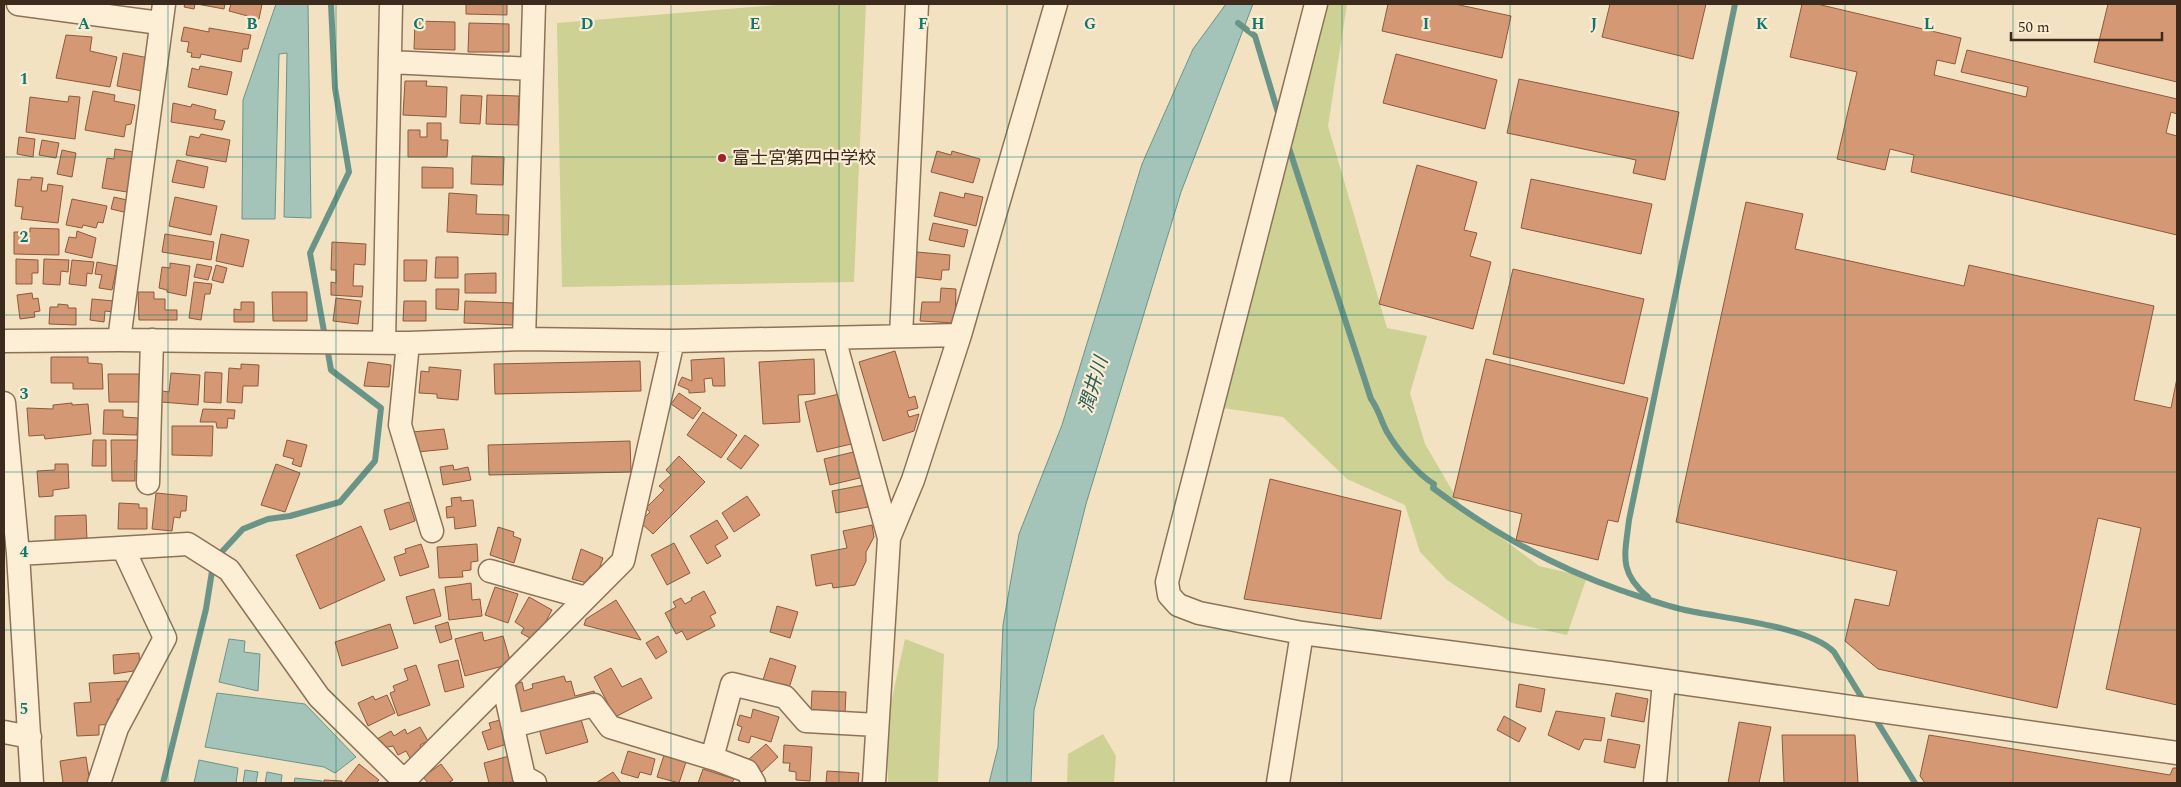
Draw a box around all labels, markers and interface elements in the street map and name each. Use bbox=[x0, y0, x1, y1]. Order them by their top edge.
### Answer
scale bar bbox=[2011, 10, 2162, 42]
text: A bbox=[78, 12, 91, 36]
text: B bbox=[246, 12, 258, 36]
text: C bbox=[413, 12, 425, 36]
text: D bbox=[581, 12, 594, 36]
text: E bbox=[750, 12, 760, 36]
text: F bbox=[918, 12, 928, 36]
text: G bbox=[1084, 12, 1096, 36]
text: H bbox=[1251, 12, 1265, 36]
text: I bbox=[1423, 12, 1429, 36]
text: J bbox=[1591, 12, 1598, 36]
text: K bbox=[1756, 12, 1769, 36]
text: L bbox=[1924, 12, 1934, 36]
text: 50 m bbox=[2018, 16, 2050, 39]
text: 1 bbox=[20, 67, 28, 91]
place label: 富士宮第四中学校 bbox=[732, 145, 876, 172]
marker: 富士宮第四中学校 bbox=[716, 152, 728, 164]
text: 2 bbox=[20, 225, 29, 249]
water label: 潤井川 bbox=[1072, 352, 1117, 417]
text: 3 bbox=[20, 382, 29, 406]
text: 4 bbox=[20, 540, 29, 564]
text: 5 bbox=[20, 697, 28, 721]

